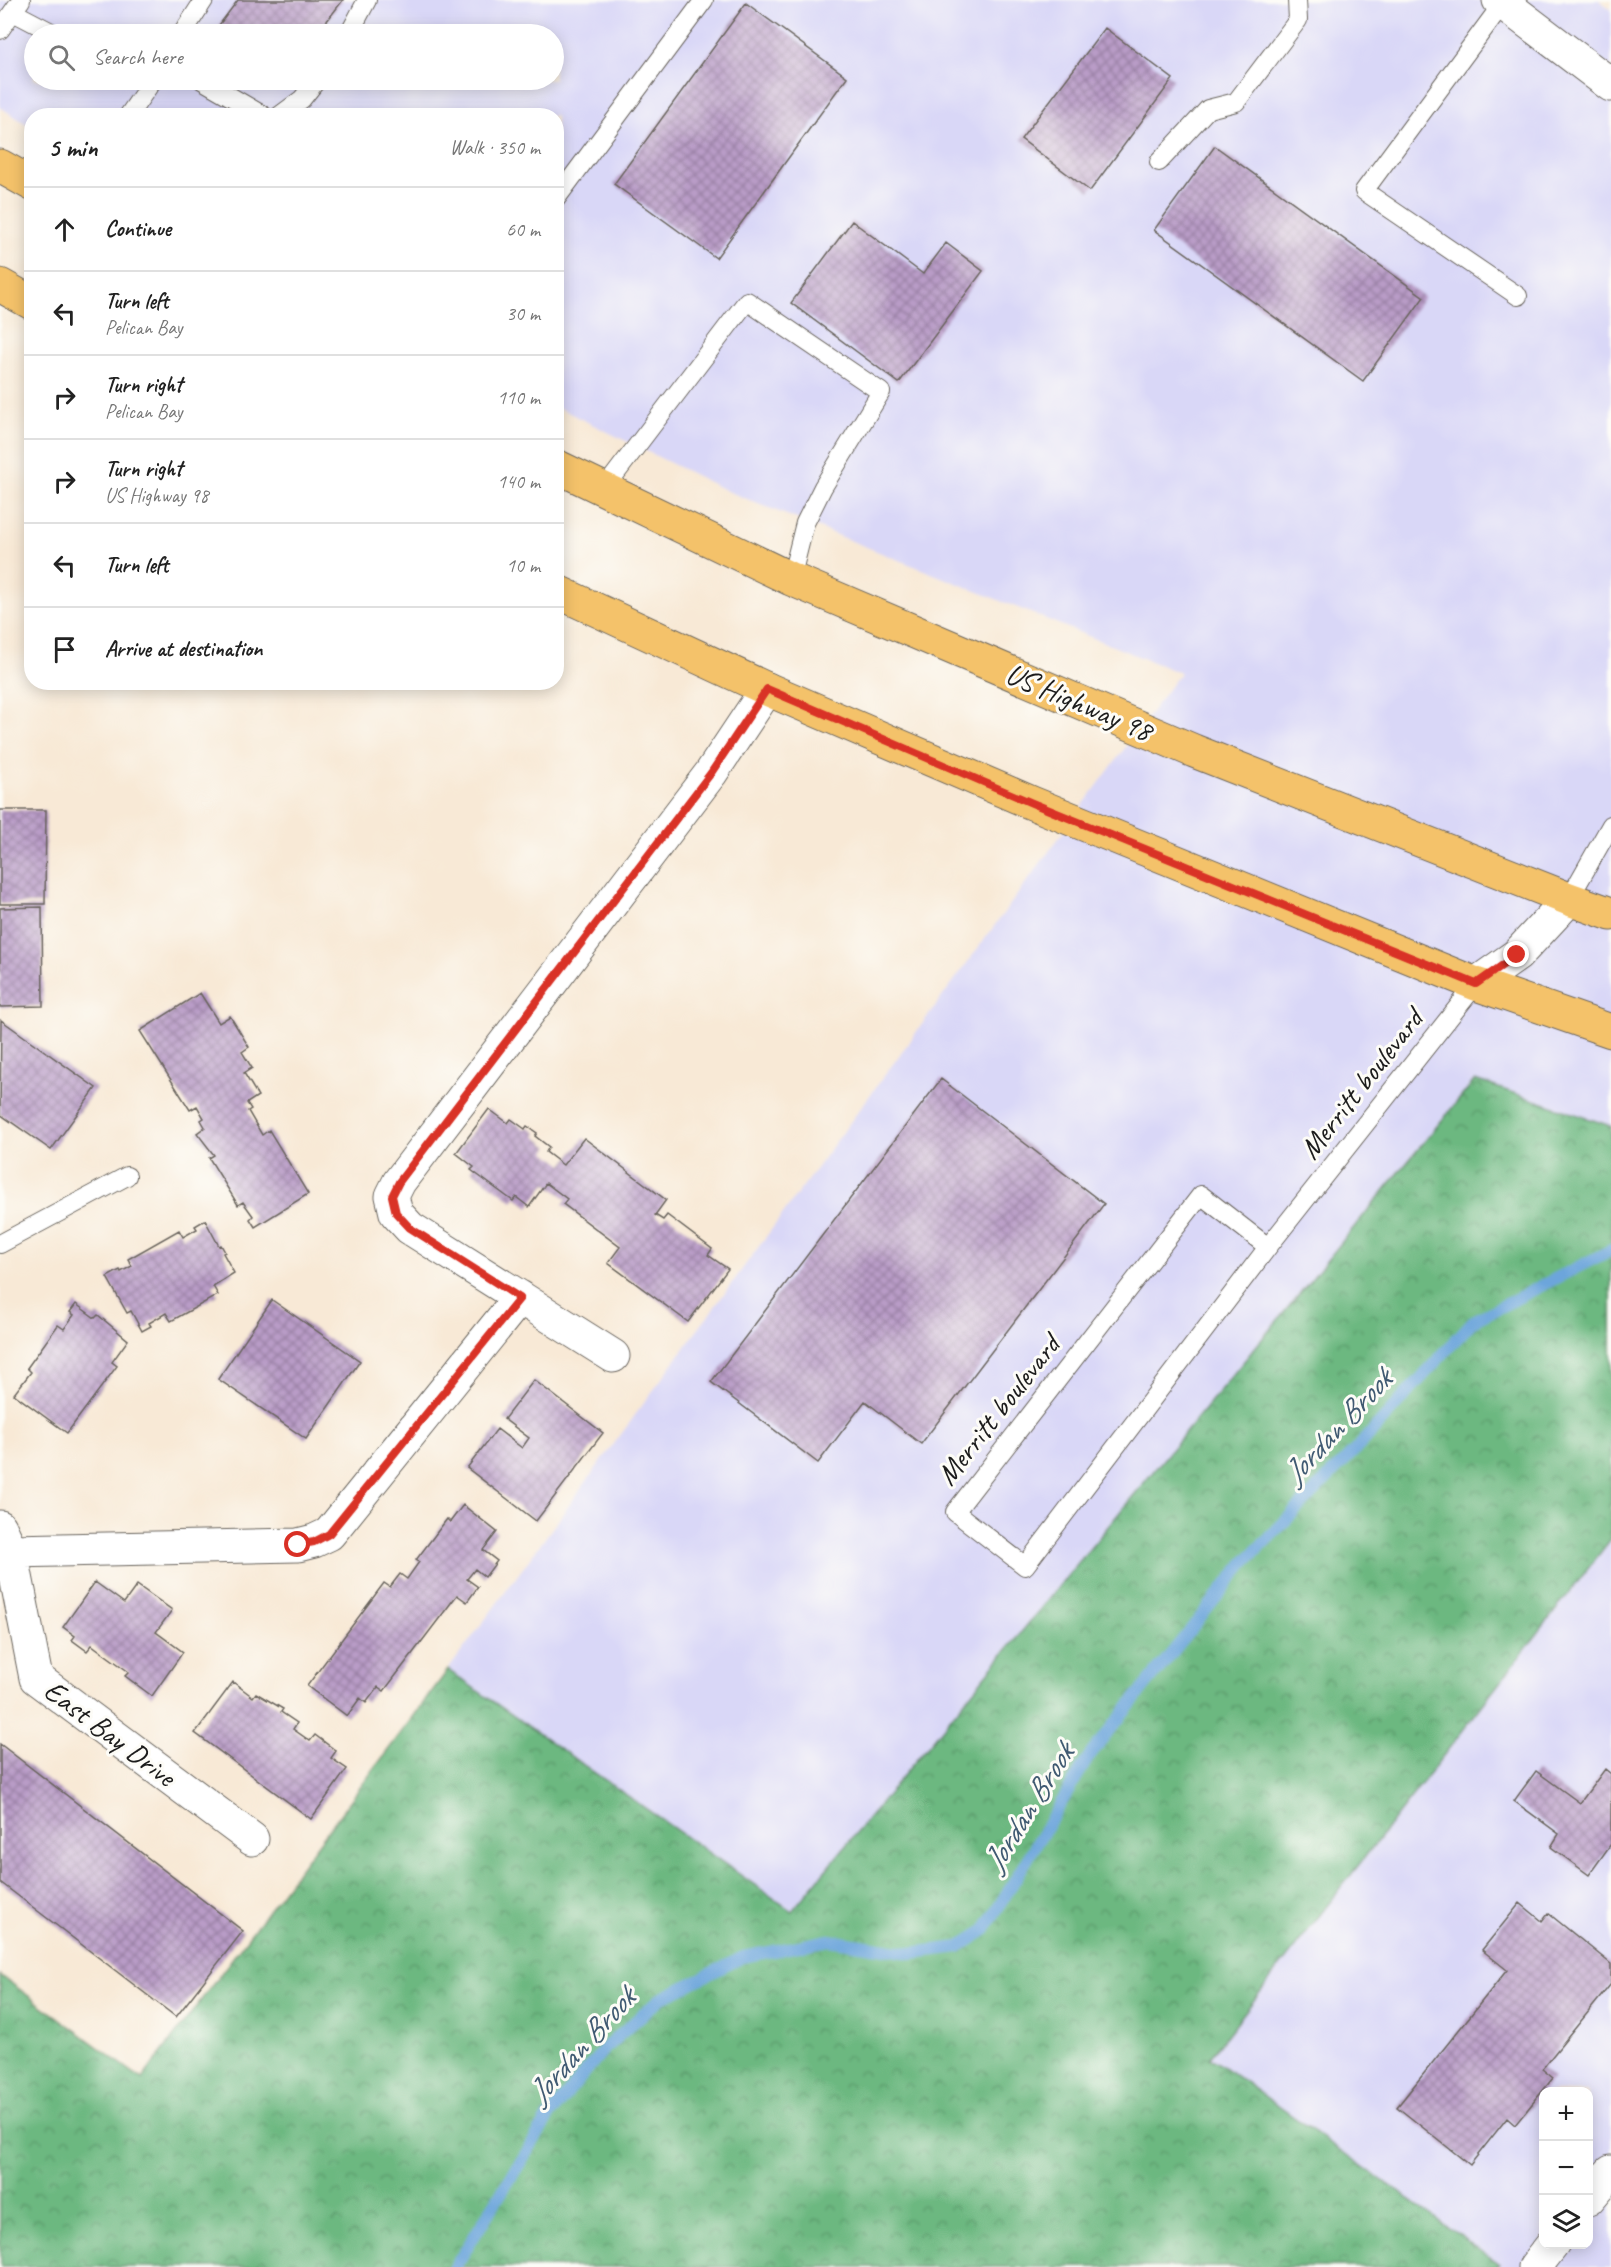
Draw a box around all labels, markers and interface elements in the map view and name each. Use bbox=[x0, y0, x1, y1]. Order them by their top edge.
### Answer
search box bbox=[24, 24, 564, 90]
icon: search bbox=[45, 41, 78, 74]
text: Search here bbox=[93, 43, 183, 71]
text: 5 min bbox=[48, 131, 97, 164]
text: Walk · 350 m bbox=[450, 135, 540, 160]
icon: ahead bbox=[48, 213, 81, 246]
text: Continue bbox=[105, 215, 171, 243]
text: 60 m bbox=[506, 217, 540, 242]
text: Turn left bbox=[105, 287, 169, 315]
icon: left bbox=[48, 297, 81, 330]
text: 30 m bbox=[506, 301, 540, 326]
text: Pelican Bay bbox=[105, 315, 182, 340]
text: Turn right bbox=[105, 371, 182, 399]
icon: right bbox=[48, 381, 81, 414]
text: 110 m bbox=[497, 385, 540, 410]
text: Pelican Bay bbox=[105, 399, 182, 424]
text: Turn right bbox=[105, 455, 182, 483]
icon: right bbox=[48, 465, 81, 498]
text: 140 m bbox=[497, 469, 540, 494]
text: US Highway 98 bbox=[105, 483, 208, 508]
icon: left bbox=[48, 549, 81, 582]
text: Turn left bbox=[105, 551, 169, 579]
text: 10 m bbox=[506, 553, 540, 578]
icon: arrive bbox=[48, 633, 81, 666]
text: Arrive at destination bbox=[105, 635, 262, 663]
street label: US Highway 98 bbox=[1000, 654, 1160, 751]
route end bbox=[1503, 941, 1529, 967]
street label: Merritt boulevard bbox=[1291, 998, 1434, 1167]
street label: Merritt boulevard bbox=[928, 1324, 1071, 1493]
water label: Jordan Brook bbox=[1272, 1356, 1404, 1495]
route start bbox=[284, 1531, 310, 1557]
street label: East Bay Drive bbox=[37, 1671, 185, 1796]
water label: Jordan Brook bbox=[972, 1732, 1086, 1881]
water label: Jordan Brook bbox=[517, 1975, 648, 2114]
map controls bbox=[1539, 2087, 1593, 2249]
button: + bbox=[1539, 2087, 1593, 2141]
button: − bbox=[1539, 2141, 1593, 2195]
button: layers bbox=[1539, 2195, 1593, 2249]

